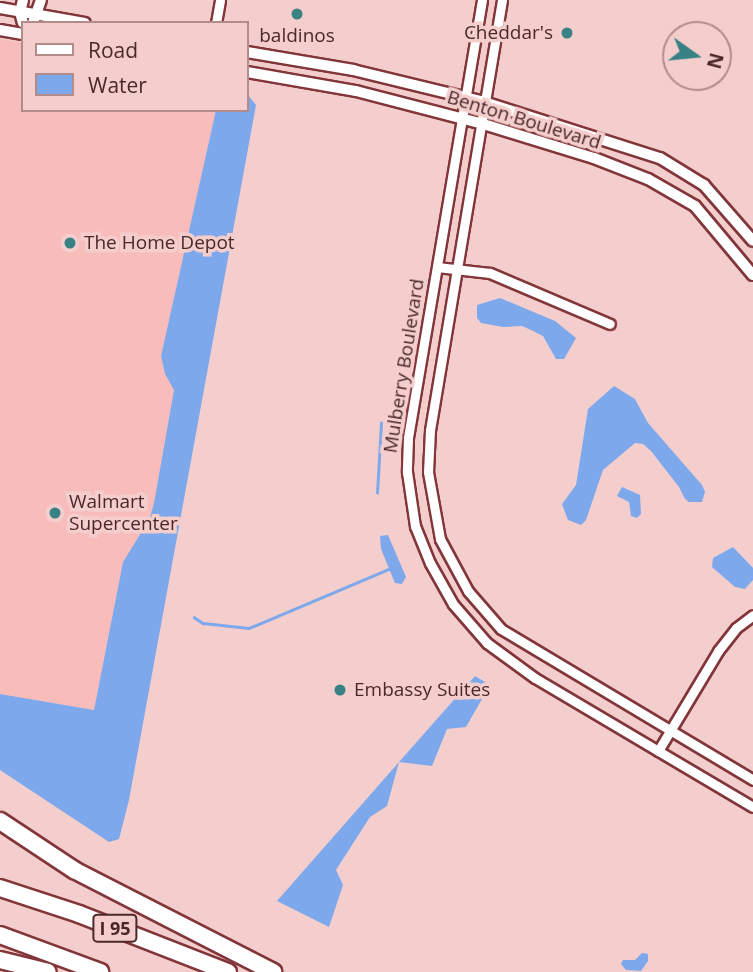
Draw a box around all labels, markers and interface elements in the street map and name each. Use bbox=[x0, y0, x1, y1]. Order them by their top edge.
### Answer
marker: baldinos bbox=[289, 6, 305, 22]
legend bbox=[21, 21, 248, 112]
north arrow bbox=[662, 21, 732, 91]
place label: Cheddar's bbox=[464, 22, 553, 44]
place label: baldinos bbox=[259, 25, 335, 47]
marker: Cheddar's bbox=[559, 25, 575, 41]
text: Road bbox=[88, 36, 138, 64]
text: N bbox=[701, 50, 730, 72]
text: Water bbox=[88, 71, 147, 99]
street label: Benton Boulevard bbox=[444, 86, 604, 154]
place label: The Home Depot bbox=[84, 232, 235, 254]
marker: The Home Depot bbox=[62, 235, 78, 251]
street label: Mulberry Boulevard bbox=[379, 277, 429, 455]
place label: Walmart Supercenter bbox=[69, 491, 178, 535]
marker: Walmart Supercenter bbox=[47, 505, 63, 521]
place label: Embassy Suites bbox=[354, 679, 490, 701]
marker: Embassy Suites bbox=[332, 682, 348, 698]
road number: I 95 bbox=[92, 914, 138, 943]

